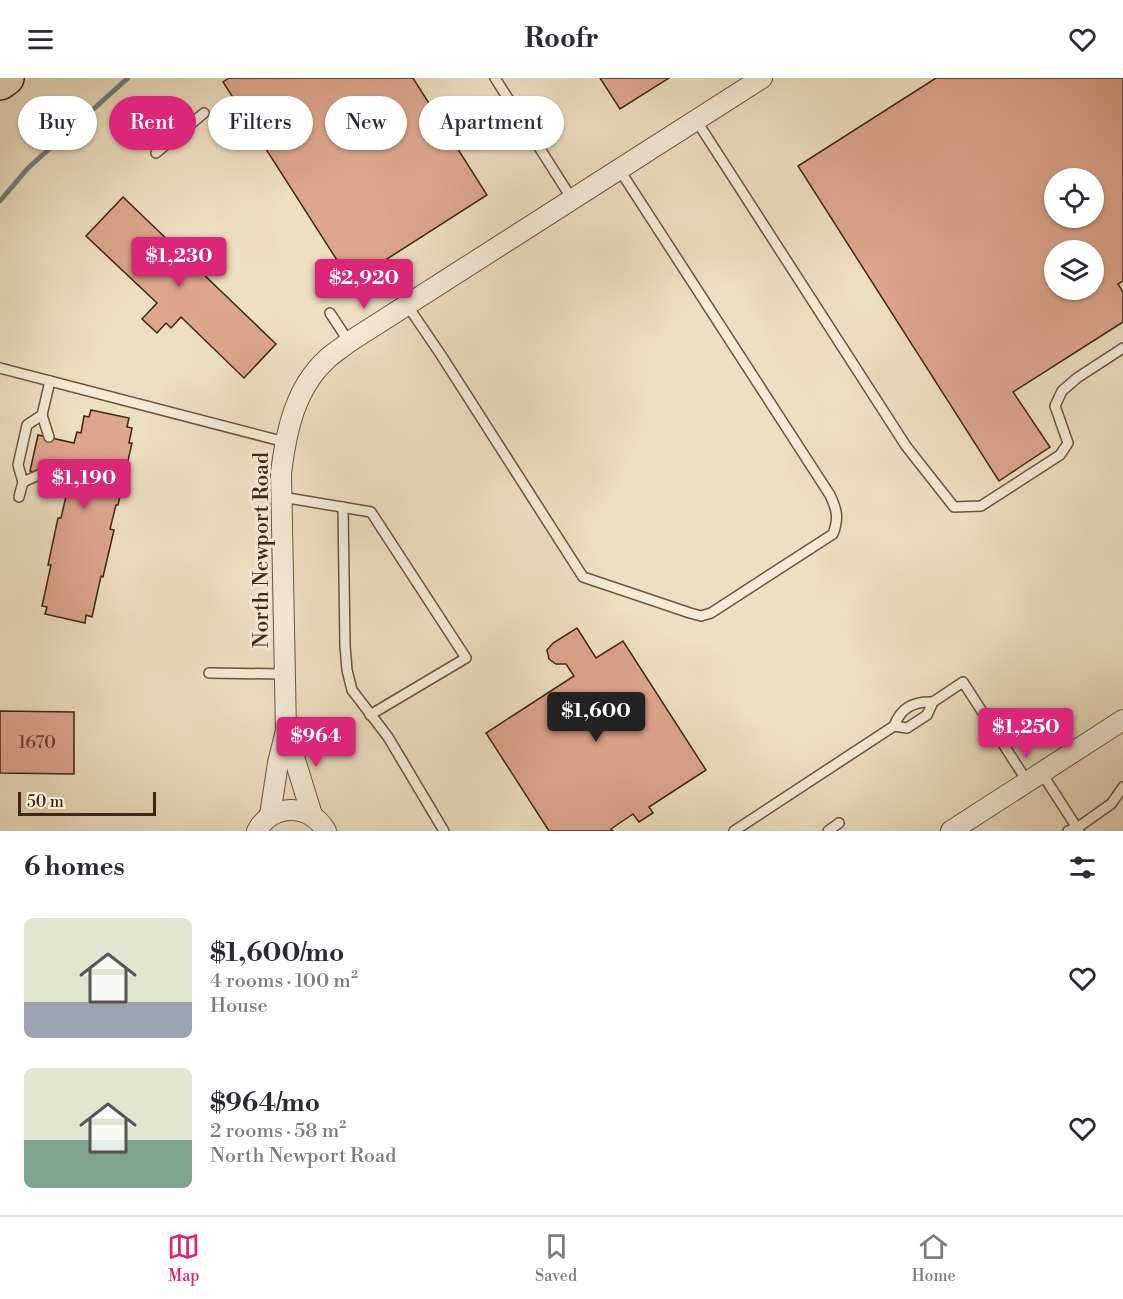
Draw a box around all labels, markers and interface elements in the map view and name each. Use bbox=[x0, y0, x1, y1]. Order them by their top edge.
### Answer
text: Roofr bbox=[524, 22, 599, 56]
icon: menu bbox=[24, 23, 57, 56]
icon: heart bbox=[1066, 23, 1099, 56]
chip: Buy bbox=[18, 96, 97, 150]
chip: Rent bbox=[109, 96, 196, 150]
chip: Filters bbox=[208, 96, 313, 150]
chip: New bbox=[325, 96, 407, 150]
chip: Apartment bbox=[419, 96, 564, 150]
map controls bbox=[1044, 168, 1104, 300]
button: locate bbox=[1044, 168, 1104, 228]
pin: $1,230 bbox=[130, 237, 228, 288]
button: layers bbox=[1044, 240, 1104, 300]
text: $1,230 bbox=[146, 244, 212, 269]
pin: $2,920 bbox=[315, 259, 413, 310]
text: $2,920 bbox=[329, 266, 399, 291]
street label: North Newport Road bbox=[249, 452, 275, 648]
pin: $1,190 bbox=[35, 459, 133, 510]
text: $1,190 bbox=[52, 466, 116, 491]
pin: $1,600 bbox=[547, 692, 645, 743]
text: $1,600 bbox=[561, 699, 631, 724]
pin: $1,250 bbox=[977, 708, 1075, 759]
text: $1,250 bbox=[992, 715, 1060, 740]
pin: $964 bbox=[280, 717, 352, 768]
text: $964 bbox=[291, 724, 341, 749]
house number: 1670 bbox=[18, 731, 56, 754]
scale bar bbox=[18, 789, 156, 816]
text: 50 m bbox=[27, 792, 64, 812]
text: 6 homes bbox=[24, 851, 125, 883]
icon: filters bbox=[1066, 851, 1099, 884]
text: $1,600/mo bbox=[210, 937, 344, 969]
icon: home bbox=[72, 942, 144, 1014]
icon: heart bbox=[1066, 962, 1099, 995]
text: 4 rooms · 100 m² bbox=[210, 969, 358, 994]
text: House bbox=[210, 994, 268, 1019]
text: $964/mo bbox=[210, 1087, 320, 1119]
icon: home bbox=[72, 1092, 144, 1164]
icon: heart bbox=[1066, 1112, 1099, 1145]
text: 2 rooms · 58 m² bbox=[210, 1119, 346, 1144]
text: North Newport Road bbox=[210, 1144, 396, 1169]
tab: Map bbox=[167, 1230, 200, 1286]
tab: Saved bbox=[535, 1230, 577, 1286]
tab: Home bbox=[912, 1230, 956, 1286]

